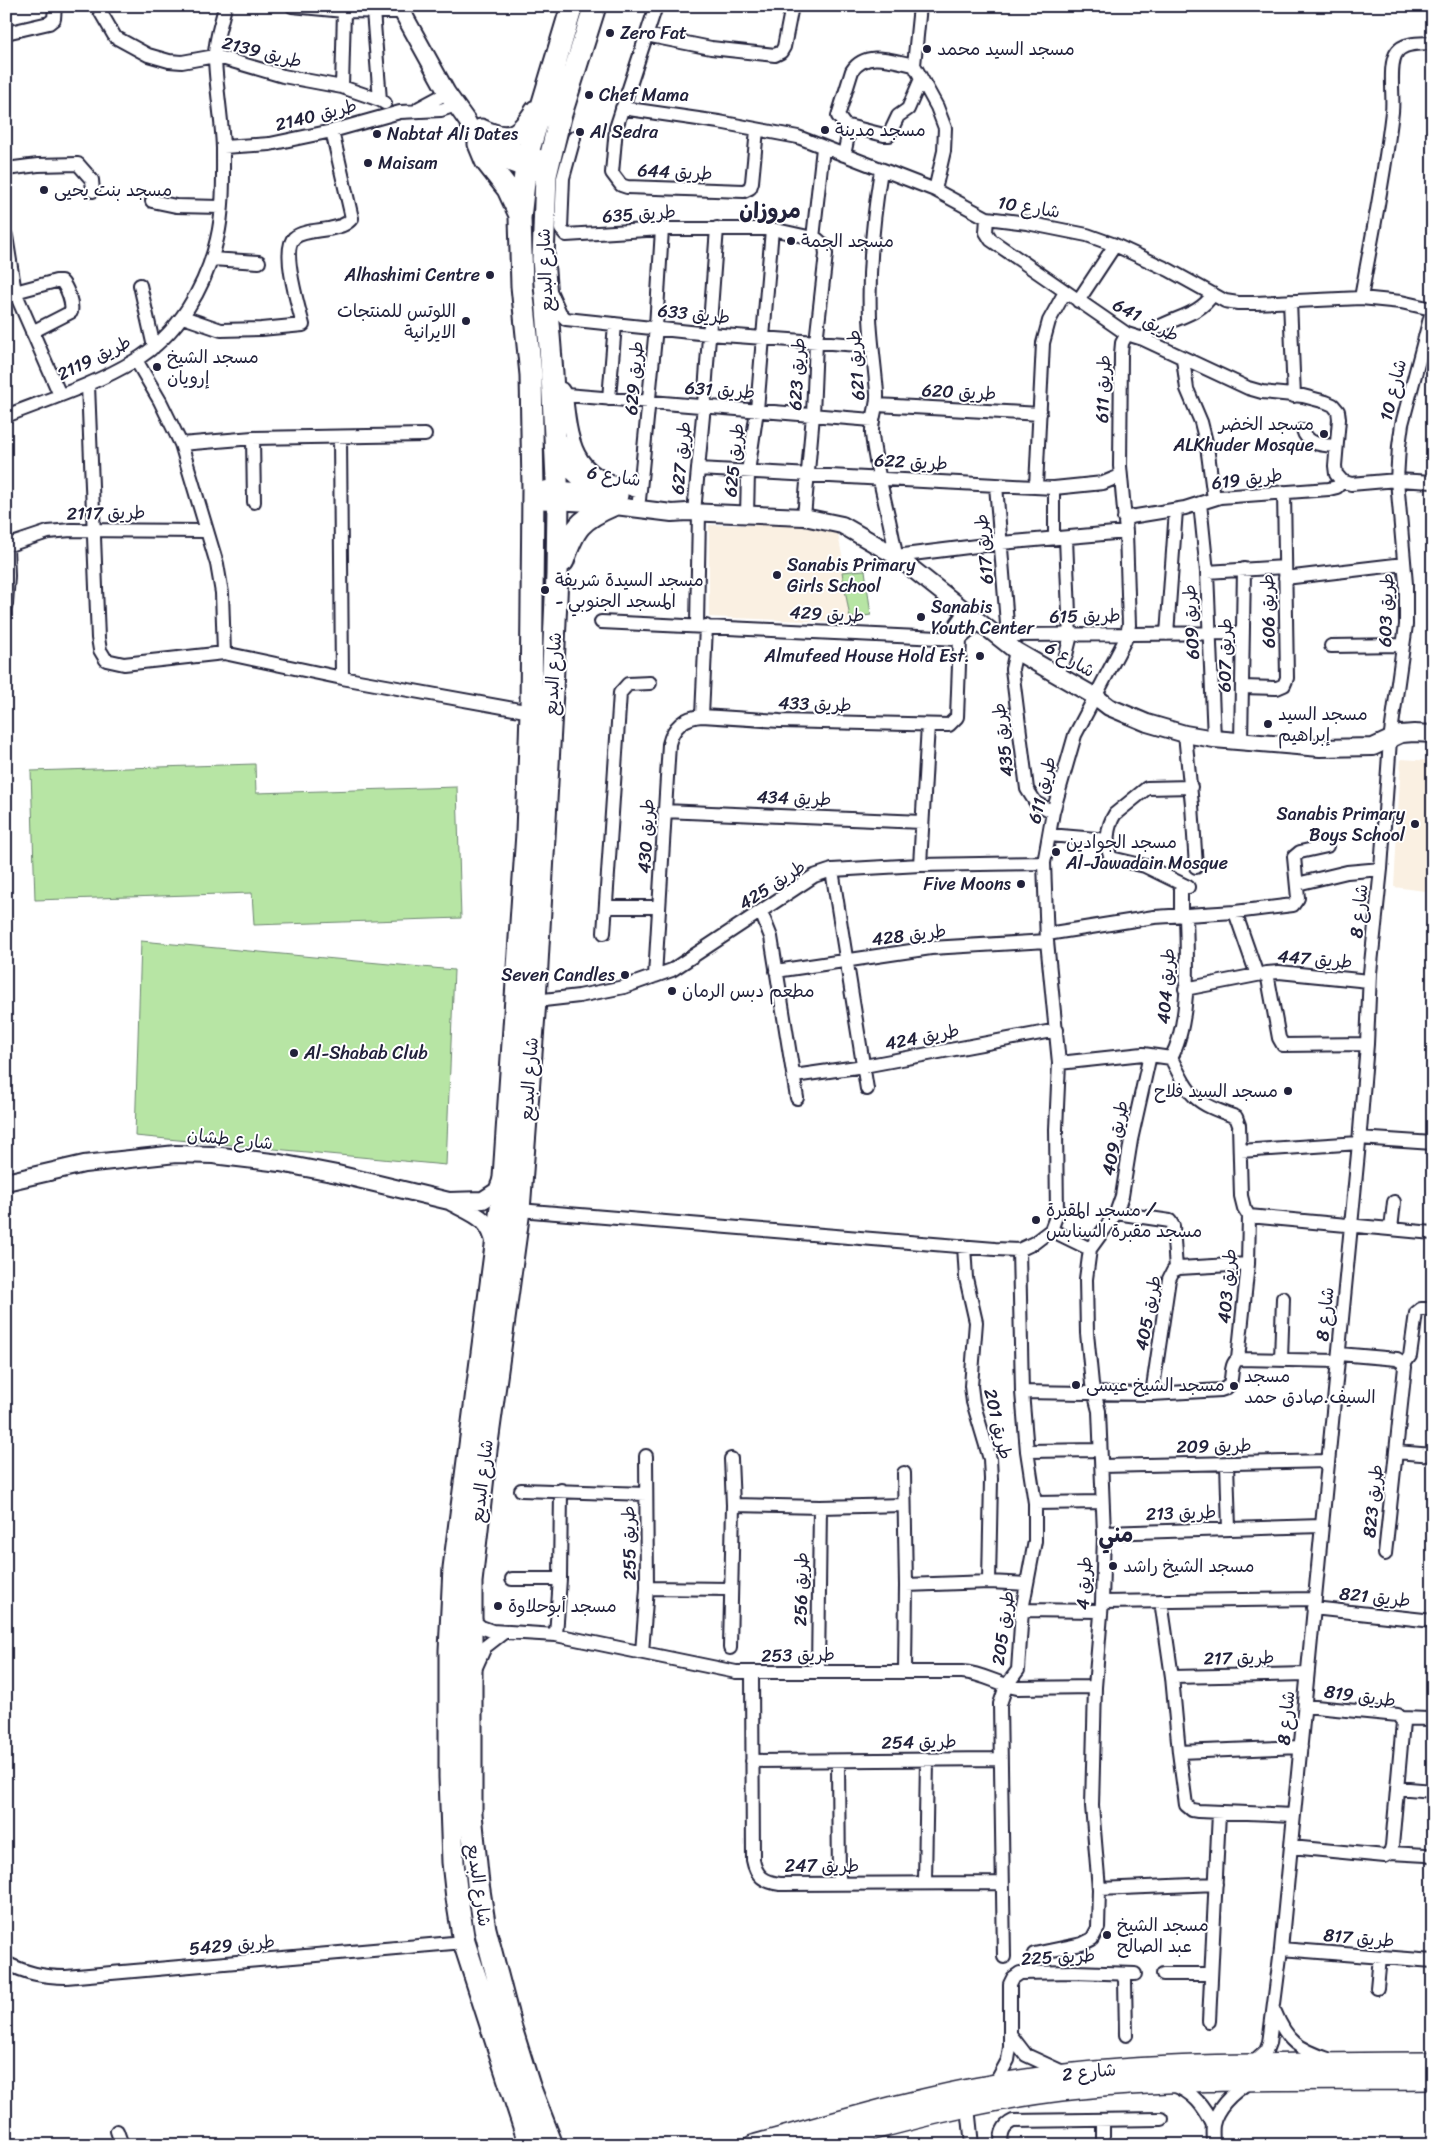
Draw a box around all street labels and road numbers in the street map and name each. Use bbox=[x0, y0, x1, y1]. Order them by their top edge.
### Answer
street label: طريق 2139 bbox=[219, 27, 305, 77]
street label: طريق 2140 bbox=[272, 89, 360, 141]
street label: طريق 644 bbox=[637, 154, 713, 190]
street label: شارع 10 bbox=[996, 186, 1062, 228]
street label: طريق 635 bbox=[601, 195, 677, 233]
street label: شارع البديع bbox=[528, 228, 562, 312]
street label: طريق 641 bbox=[1107, 289, 1185, 351]
street label: طريق 633 bbox=[656, 294, 732, 334]
street label: طريق 2119 bbox=[51, 326, 137, 390]
street label: طريق 621 bbox=[838, 329, 874, 401]
street label: طريق 623 bbox=[779, 337, 815, 411]
street label: طريق 629 bbox=[615, 340, 653, 416]
street label: طريق 611 bbox=[1086, 354, 1120, 424]
street label: شارع 10 bbox=[1370, 356, 1416, 424]
street label: طريق 631 bbox=[684, 372, 756, 408]
street label: طريق 620 bbox=[921, 374, 997, 410]
street label: طريق 627 bbox=[661, 420, 701, 496]
street label: طريق 625 bbox=[714, 421, 754, 499]
street label: طريق 622 bbox=[873, 444, 949, 480]
street label: شارع 6 bbox=[585, 456, 643, 496]
street label: طريق 619 bbox=[1210, 459, 1284, 499]
street label: طريق 2117 bbox=[66, 496, 146, 530]
street label: طريق 617 bbox=[965, 512, 1003, 586]
street label: طريق 603 bbox=[1369, 572, 1403, 648]
street label: طريق 606 bbox=[1251, 574, 1285, 648]
street label: طريق 609 bbox=[1173, 584, 1209, 660]
street label: طريق 429 bbox=[789, 596, 865, 632]
street label: طريق 615 bbox=[1049, 599, 1121, 633]
street label: طريق 607 bbox=[1208, 618, 1242, 692]
street label: شارع البديع bbox=[535, 631, 571, 717]
street label: شارع 6 bbox=[1039, 632, 1101, 686]
street label: طريق 433 bbox=[778, 687, 852, 721]
street label: طريق 435 bbox=[983, 701, 1023, 779]
street label: طريق 611 bbox=[1018, 753, 1066, 827]
street label: طريق 434 bbox=[756, 781, 832, 815]
street label: طريق 430 bbox=[628, 798, 664, 874]
street label: طريق 425 bbox=[732, 851, 812, 919]
street label: شارع 8 bbox=[1340, 882, 1378, 940]
street label: طريق 428 bbox=[870, 915, 948, 955]
street label: طريق 447 bbox=[1276, 940, 1354, 978]
street label: طريق 404 bbox=[1147, 947, 1185, 1025]
street label: طريق 424 bbox=[882, 1014, 962, 1060]
street label: شارع البديع bbox=[510, 1036, 548, 1122]
street label: طريق 409 bbox=[1092, 1098, 1138, 1178]
street label: شارع طشان bbox=[185, 1119, 275, 1159]
street label: طريق 403 bbox=[1208, 1247, 1246, 1325]
street label: طريق 405 bbox=[1125, 1273, 1171, 1353]
street label: شارع 8 bbox=[1306, 1285, 1344, 1343]
street label: طريق 201 bbox=[974, 1385, 1022, 1463]
street label: طريق 209 bbox=[1176, 1429, 1252, 1463]
street label: شارع البديع bbox=[461, 1438, 503, 1524]
street label: طريق 823 bbox=[1353, 1463, 1393, 1539]
street label: طريق 213 bbox=[1145, 1496, 1217, 1530]
street label: طريق 255 bbox=[612, 1505, 646, 1581]
street label: طريق 256 bbox=[784, 1552, 818, 1626]
street label: طريق 4 bbox=[1067, 1555, 1101, 1611]
street label: طريق 821 bbox=[1338, 1577, 1412, 1617]
street label: طريق 205 bbox=[982, 1589, 1024, 1667]
street label: طريق 253 bbox=[761, 1638, 835, 1672]
street label: طريق 217 bbox=[1203, 1641, 1275, 1675]
street label: طريق 819 bbox=[1322, 1675, 1398, 1717]
street label: شارع 8 bbox=[1268, 1689, 1304, 1747]
street label: طريق 254 bbox=[881, 1725, 957, 1759]
street label: شارع البديع bbox=[457, 1841, 501, 1929]
street label: طريق 247 bbox=[785, 1850, 859, 1882]
street label: طريق 817 bbox=[1322, 1919, 1396, 1957]
street label: طريق 5429 bbox=[188, 1925, 276, 1965]
street label: طريق 225 bbox=[1020, 1939, 1096, 1975]
street label: شارع 2 bbox=[1060, 2053, 1118, 2091]

